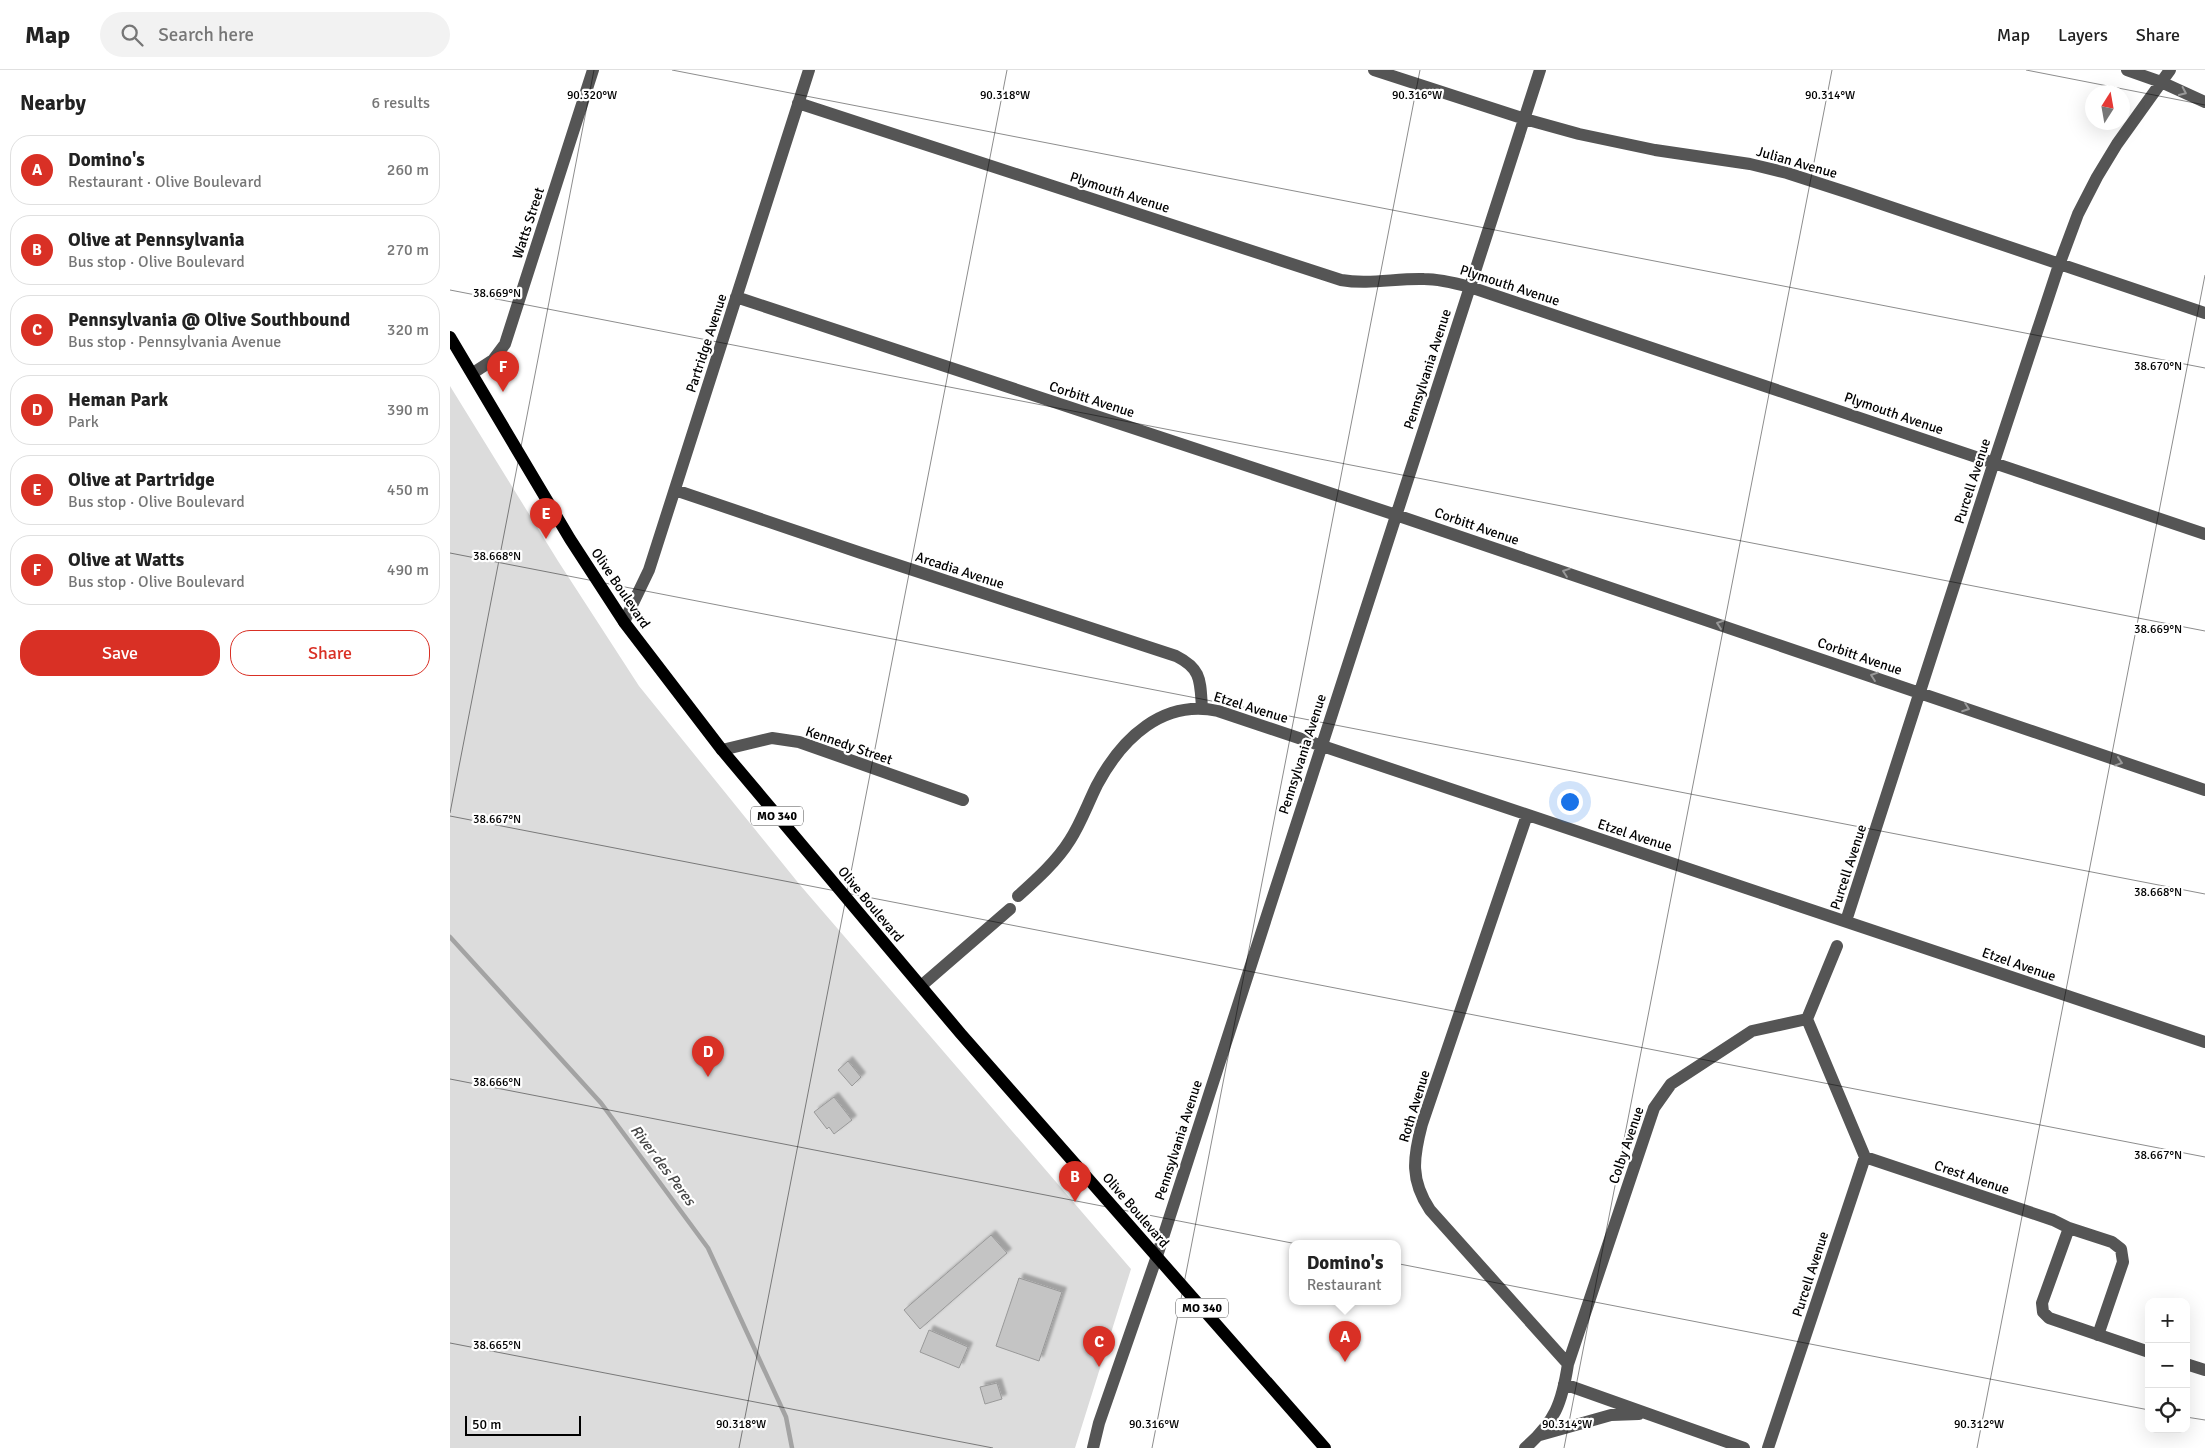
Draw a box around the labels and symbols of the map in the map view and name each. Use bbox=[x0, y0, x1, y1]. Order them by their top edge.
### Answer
north arrow bbox=[2085, 85, 2130, 130]
one-way arrow bbox=[2178, 86, 2187, 96]
text: 90.320°W bbox=[567, 88, 617, 103]
text: 90.318°W bbox=[980, 88, 1030, 103]
text: 90.316°W bbox=[1392, 88, 1442, 103]
text: 90.314°W bbox=[1805, 88, 1855, 103]
street label: Julian Avenue bbox=[1754, 143, 1839, 182]
street label: Plymouth Avenue bbox=[1068, 168, 1172, 217]
street label: Watts Street bbox=[509, 185, 548, 261]
street label: Plymouth Avenue bbox=[1458, 261, 1562, 310]
text: 38.669°N bbox=[473, 286, 521, 301]
street label: Partridge Avenue bbox=[682, 292, 730, 395]
street label: Pennsylvania Avenue bbox=[1400, 307, 1455, 431]
pin: F bbox=[487, 351, 519, 392]
text: 38.670°N bbox=[2134, 359, 2182, 374]
street label: Corbitt Avenue bbox=[1047, 378, 1137, 421]
street label: Plymouth Avenue bbox=[1842, 389, 1946, 438]
street label: Purcell Avenue bbox=[1951, 436, 1994, 526]
pin: E bbox=[530, 498, 562, 539]
street label: Corbitt Avenue bbox=[1432, 504, 1521, 549]
street label: Olive Boulevard bbox=[587, 545, 654, 632]
street label: Arcadia Avenue bbox=[913, 548, 1006, 593]
text: 38.668°N bbox=[473, 549, 521, 564]
one-way arrow bbox=[1562, 568, 1571, 578]
one-way arrow bbox=[1716, 620, 1725, 630]
text: 38.669°N bbox=[2134, 622, 2182, 637]
street label: Corbitt Avenue bbox=[1815, 634, 1904, 679]
one-way arrow bbox=[1870, 672, 1879, 682]
street label: Etzel Avenue bbox=[1212, 688, 1290, 727]
street label: Pennsylvania Avenue bbox=[1275, 692, 1330, 816]
one-way arrow bbox=[1961, 702, 1970, 712]
street label: Kennedy Street bbox=[803, 723, 895, 768]
one-way arrow bbox=[2115, 756, 2123, 766]
your location bbox=[1557, 789, 1583, 815]
road number: MO 340 bbox=[751, 806, 803, 826]
text: 38.667°N bbox=[473, 812, 521, 827]
street label: Etzel Avenue bbox=[1596, 816, 1674, 855]
street label: Purcell Avenue bbox=[1827, 822, 1870, 912]
street label: Olive Boulevard bbox=[834, 863, 907, 946]
text: 38.668°N bbox=[2134, 885, 2182, 900]
street label: Etzel Avenue bbox=[1980, 944, 2058, 985]
pin: D bbox=[692, 1036, 724, 1077]
street label: Roth Avenue bbox=[1395, 1068, 1434, 1144]
text: 38.666°N bbox=[473, 1075, 521, 1090]
street label: Pennsylvania Avenue bbox=[1151, 1078, 1206, 1202]
street label: Colby Avenue bbox=[1605, 1104, 1648, 1186]
water label: River des Peres bbox=[627, 1121, 700, 1210]
text: 38.667°N bbox=[2134, 1148, 2182, 1163]
street label: Crest Avenue bbox=[1932, 1157, 2012, 1198]
pin: B bbox=[1059, 1161, 1091, 1202]
street label: Olive Boulevard bbox=[1099, 1170, 1173, 1251]
street label: Purcell Avenue bbox=[1789, 1229, 1832, 1319]
road number: MO 340 bbox=[1176, 1298, 1228, 1318]
pin: A bbox=[1329, 1321, 1361, 1362]
pin: C bbox=[1083, 1326, 1115, 1367]
text: 38.665°N bbox=[473, 1338, 521, 1353]
scale bar bbox=[465, 1413, 581, 1436]
text: 90.318°W bbox=[716, 1417, 766, 1432]
text: 90.316°W bbox=[1129, 1417, 1179, 1432]
text: 90.314°W bbox=[1542, 1417, 1592, 1432]
text: 90.312°W bbox=[1954, 1417, 2004, 1432]

